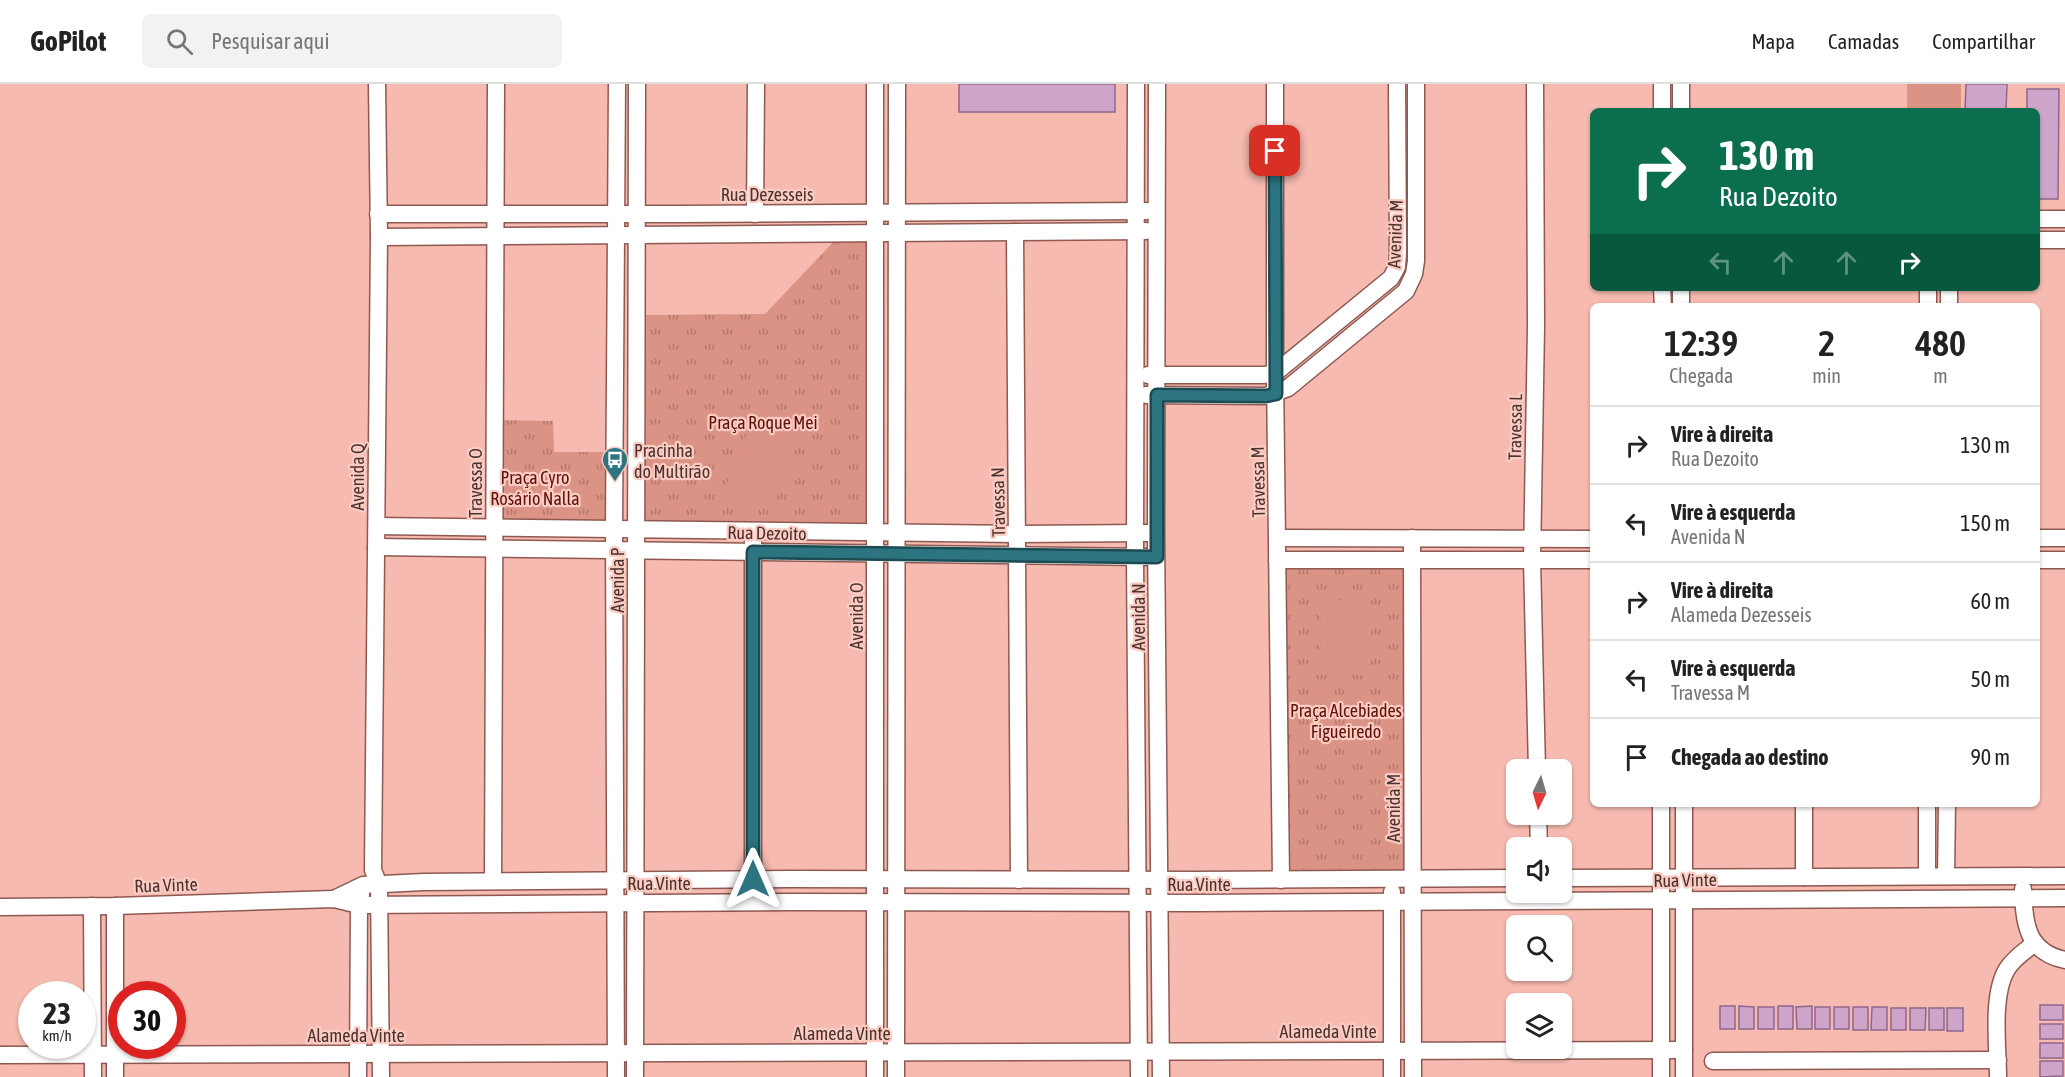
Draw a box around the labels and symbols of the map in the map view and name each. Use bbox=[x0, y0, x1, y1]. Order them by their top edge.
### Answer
pin bbox=[1249, 125, 1300, 176]
street label: Rua Dezesseis bbox=[721, 184, 813, 205]
street label: Avenida M bbox=[1383, 199, 1407, 269]
street label: Travessa L bbox=[1504, 394, 1526, 460]
park label: Praça Roque Mei bbox=[708, 412, 818, 433]
place label: Pracinha do Multirão bbox=[634, 440, 710, 482]
street label: Avenida Q bbox=[347, 443, 368, 510]
bus stop icon: Pracinha do Multirão bbox=[600, 445, 630, 483]
street label: Travessa M bbox=[1247, 446, 1269, 518]
street label: Travessa O bbox=[465, 448, 486, 518]
park label: Praça Cyro Rosário Nalla bbox=[490, 467, 580, 509]
street label: Travessa N bbox=[987, 467, 1009, 537]
street label: Rua Dezoito bbox=[727, 522, 807, 544]
street label: Avenida P bbox=[607, 547, 628, 613]
street label: Avenida O bbox=[846, 583, 867, 649]
street label: Avenida N bbox=[1128, 583, 1149, 651]
park label: Praça Alcebiades Figueiredo bbox=[1290, 700, 1402, 742]
north arrow bbox=[1506, 759, 1572, 825]
street label: Avenida M bbox=[1383, 774, 1404, 842]
position arrow bbox=[721, 847, 785, 911]
street label: Rua Vinte bbox=[1653, 869, 1717, 891]
street label: Rua Vinte bbox=[134, 873, 198, 897]
street label: Rua Vinte bbox=[627, 873, 691, 894]
street label: Rua Vinte bbox=[1167, 874, 1231, 895]
speed limit sign: 30 bbox=[108, 981, 186, 1059]
street label: Alameda Vinte bbox=[1279, 1021, 1377, 1042]
street label: Alameda Vinte bbox=[793, 1023, 891, 1044]
street label: Alameda Vinte bbox=[307, 1025, 405, 1046]

